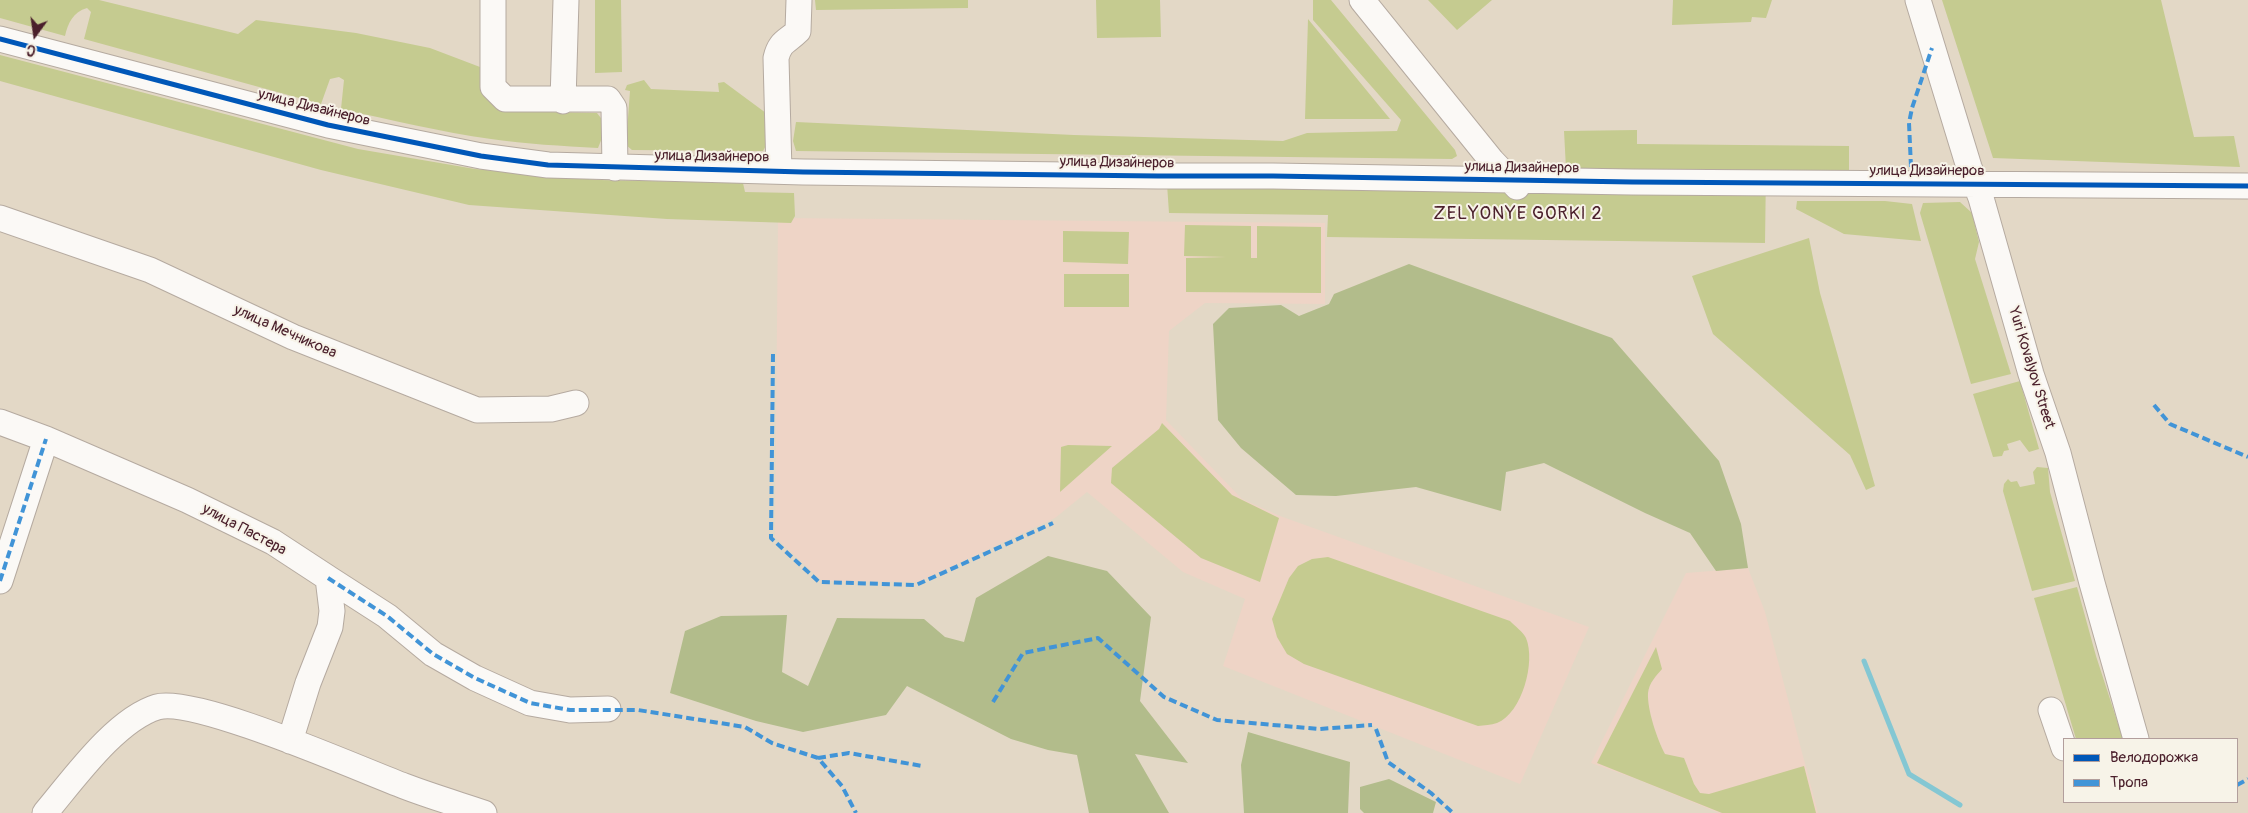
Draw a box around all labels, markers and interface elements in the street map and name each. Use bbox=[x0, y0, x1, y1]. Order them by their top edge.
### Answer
north arrow bbox=[10, 10, 60, 60]
text: С bbox=[25, 41, 38, 59]
street label: улица Дизайнеров bbox=[256, 85, 372, 131]
street label: улица Дизайнеров bbox=[654, 147, 770, 167]
street label: улица Дизайнеров bbox=[1059, 153, 1175, 173]
street label: улица Дизайнеров bbox=[1464, 158, 1580, 178]
street label: улица Дизайнеров bbox=[1869, 162, 1985, 180]
district label: ZELYONYE GORKI 2 bbox=[1431, 203, 1605, 225]
street label: улица Мечникова bbox=[231, 301, 339, 363]
street label: Yuri Kovalyov Street bbox=[2004, 305, 2058, 431]
street label: улица Пастера bbox=[199, 500, 289, 560]
legend bbox=[2063, 738, 2238, 803]
text: Велодорожка bbox=[2110, 748, 2198, 767]
text: Тропа bbox=[2110, 773, 2148, 792]

